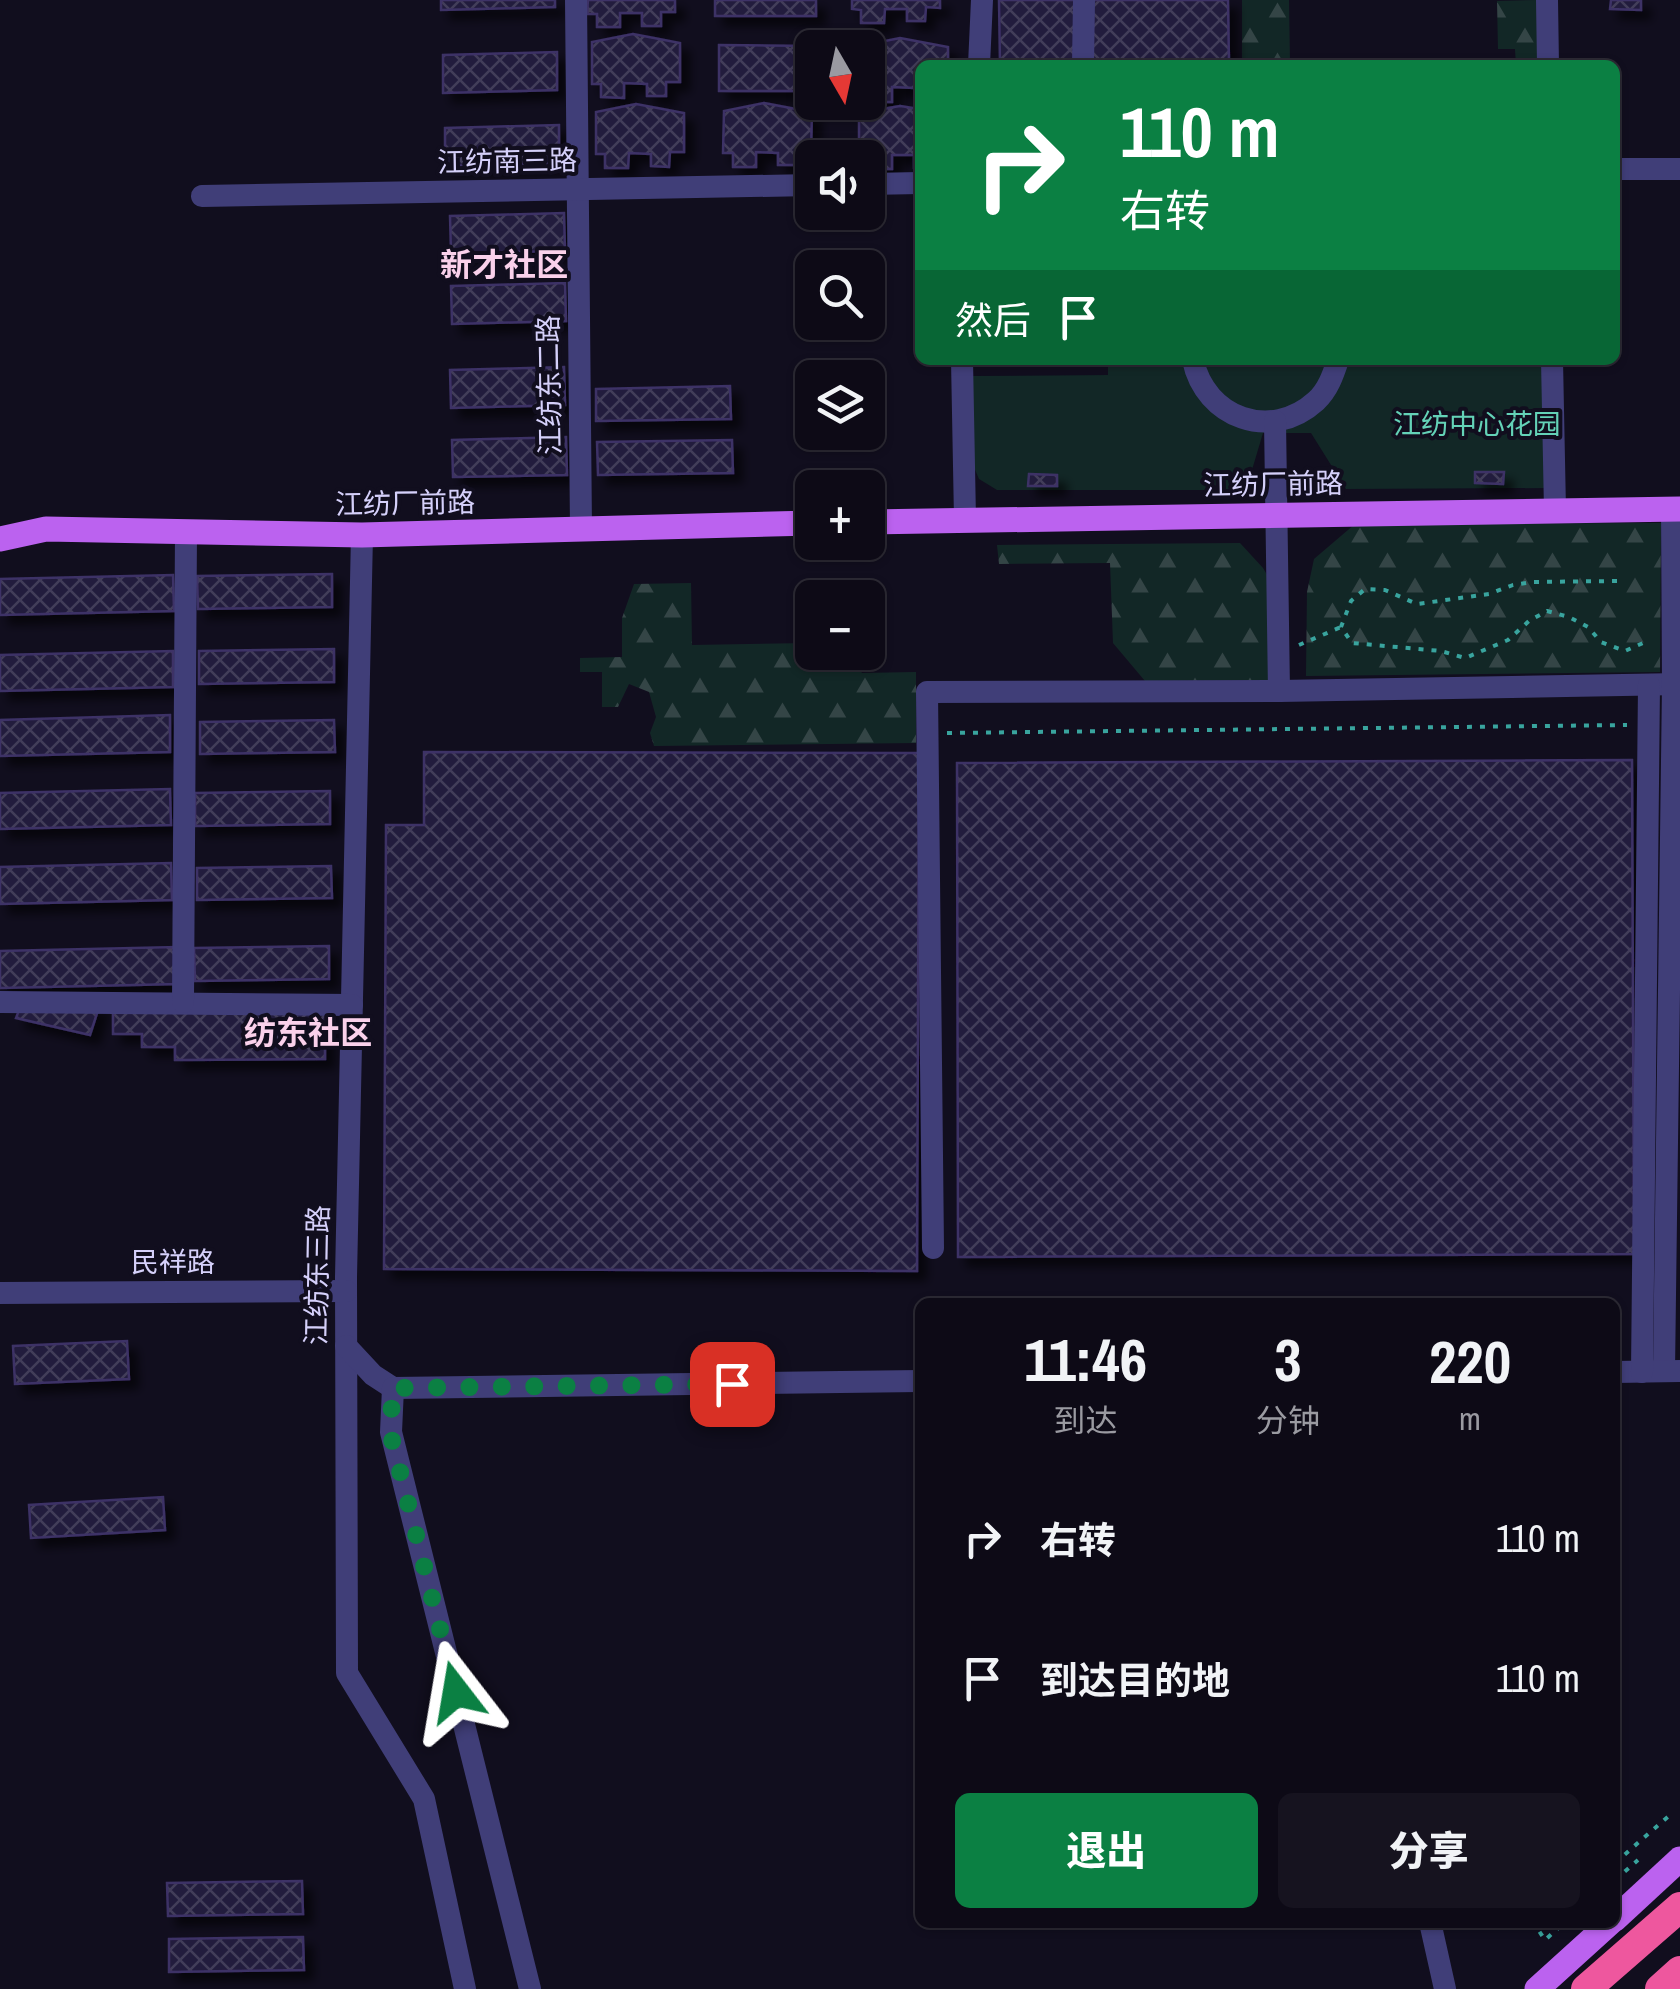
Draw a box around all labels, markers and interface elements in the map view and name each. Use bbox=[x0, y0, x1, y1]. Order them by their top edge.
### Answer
north arrow bbox=[795, 30, 885, 120]
map controls bbox=[795, 30, 885, 670]
text: 110 m bbox=[1120, 85, 1280, 179]
icon: right bbox=[955, 100, 1085, 230]
button: sound bbox=[795, 140, 885, 230]
street label: 江纺南三路 bbox=[437, 141, 577, 181]
text: 右转 bbox=[1120, 180, 1210, 241]
district label: 新才社区 bbox=[440, 243, 568, 286]
button: search bbox=[795, 250, 885, 340]
icon: arrive bbox=[1051, 290, 1106, 345]
text: 然后 bbox=[955, 295, 1031, 346]
street label: 江纺东二路 bbox=[529, 315, 569, 455]
button: layers bbox=[795, 360, 885, 450]
park label: 江纺中心花园 bbox=[1393, 405, 1561, 443]
street label: 江纺厂前路 bbox=[1203, 464, 1343, 504]
button: + bbox=[795, 470, 885, 560]
street label: 江纺厂前路 bbox=[335, 483, 475, 523]
button: − bbox=[795, 580, 885, 670]
district label: 纺东社区 bbox=[244, 1011, 372, 1054]
street label: 江纺东三路 bbox=[297, 1205, 337, 1345]
street label: 民祥路 bbox=[131, 1243, 215, 1281]
text: 11:46 bbox=[1024, 1319, 1147, 1400]
text: 3 bbox=[1274, 1319, 1302, 1400]
text: 220 bbox=[1429, 1321, 1511, 1402]
pin bbox=[690, 1342, 775, 1427]
icon: arrive bbox=[705, 1357, 760, 1412]
text: m bbox=[1459, 1397, 1481, 1440]
text: 到达 bbox=[1053, 1399, 1118, 1442]
text: 分钟 bbox=[1256, 1399, 1320, 1442]
icon: right bbox=[955, 1511, 1010, 1566]
text: 110 m bbox=[1496, 1513, 1580, 1564]
text: 右转 bbox=[1040, 1515, 1116, 1566]
position arrow bbox=[404, 1640, 508, 1744]
icon: arrive bbox=[955, 1651, 1010, 1706]
text: 110 m bbox=[1496, 1653, 1580, 1704]
text: 到达目的地 bbox=[1040, 1655, 1230, 1706]
button: 退出 bbox=[955, 1793, 1258, 1908]
button: 分享 bbox=[1278, 1793, 1580, 1908]

